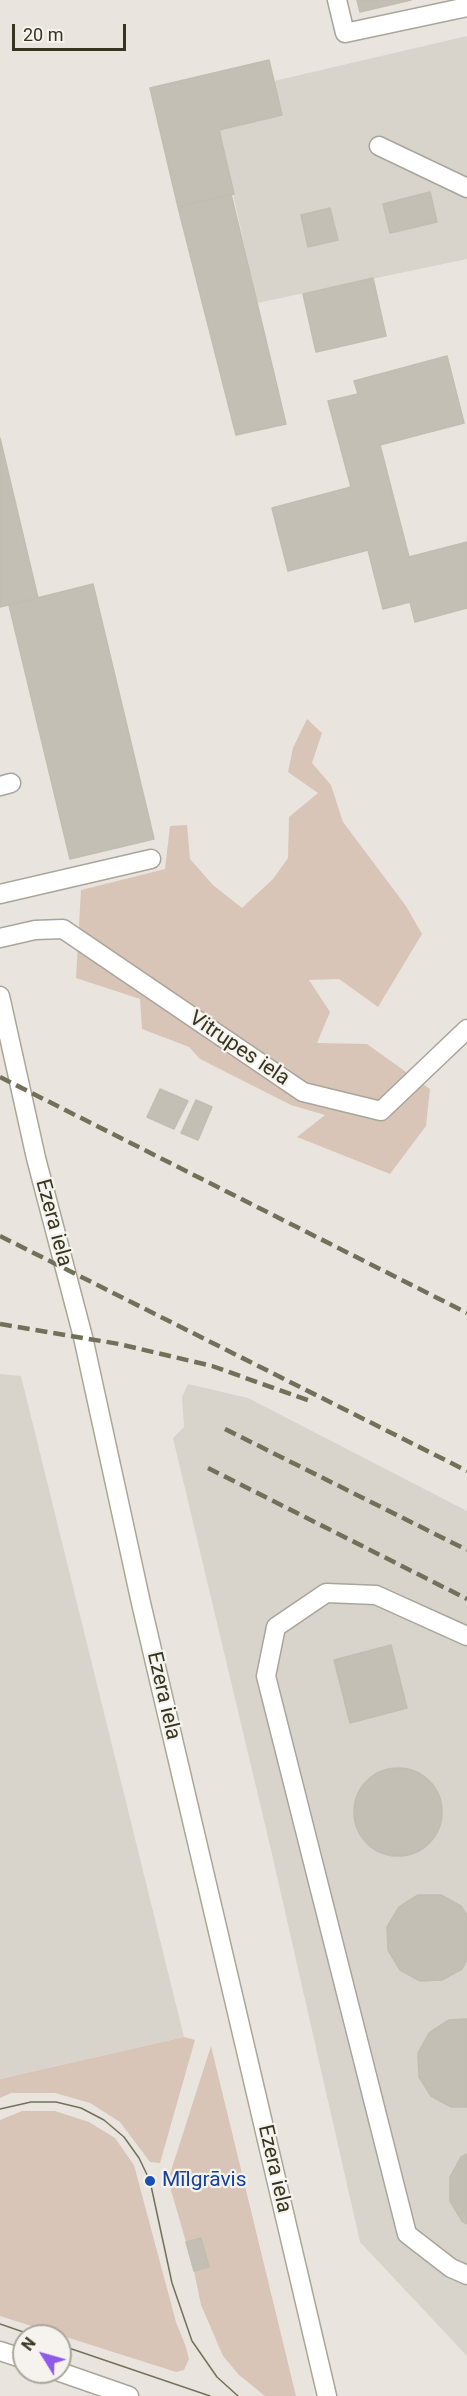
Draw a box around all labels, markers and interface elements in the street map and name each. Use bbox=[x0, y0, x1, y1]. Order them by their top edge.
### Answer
scale bar bbox=[15, 12, 129, 50]
text: 20 m bbox=[23, 24, 63, 45]
street label: Vitrupes iela bbox=[184, 1006, 294, 1092]
street label: Ezera iela bbox=[29, 1177, 77, 1269]
street label: Ezera iela bbox=[141, 1650, 185, 1742]
street label: Ezera iela bbox=[252, 2123, 296, 2215]
place label: Mīlgrāvis bbox=[162, 2168, 247, 2194]
marker: Mīlgrāvis bbox=[143, 2174, 157, 2188]
north arrow bbox=[12, 2324, 72, 2384]
text: N bbox=[18, 2334, 40, 2354]

